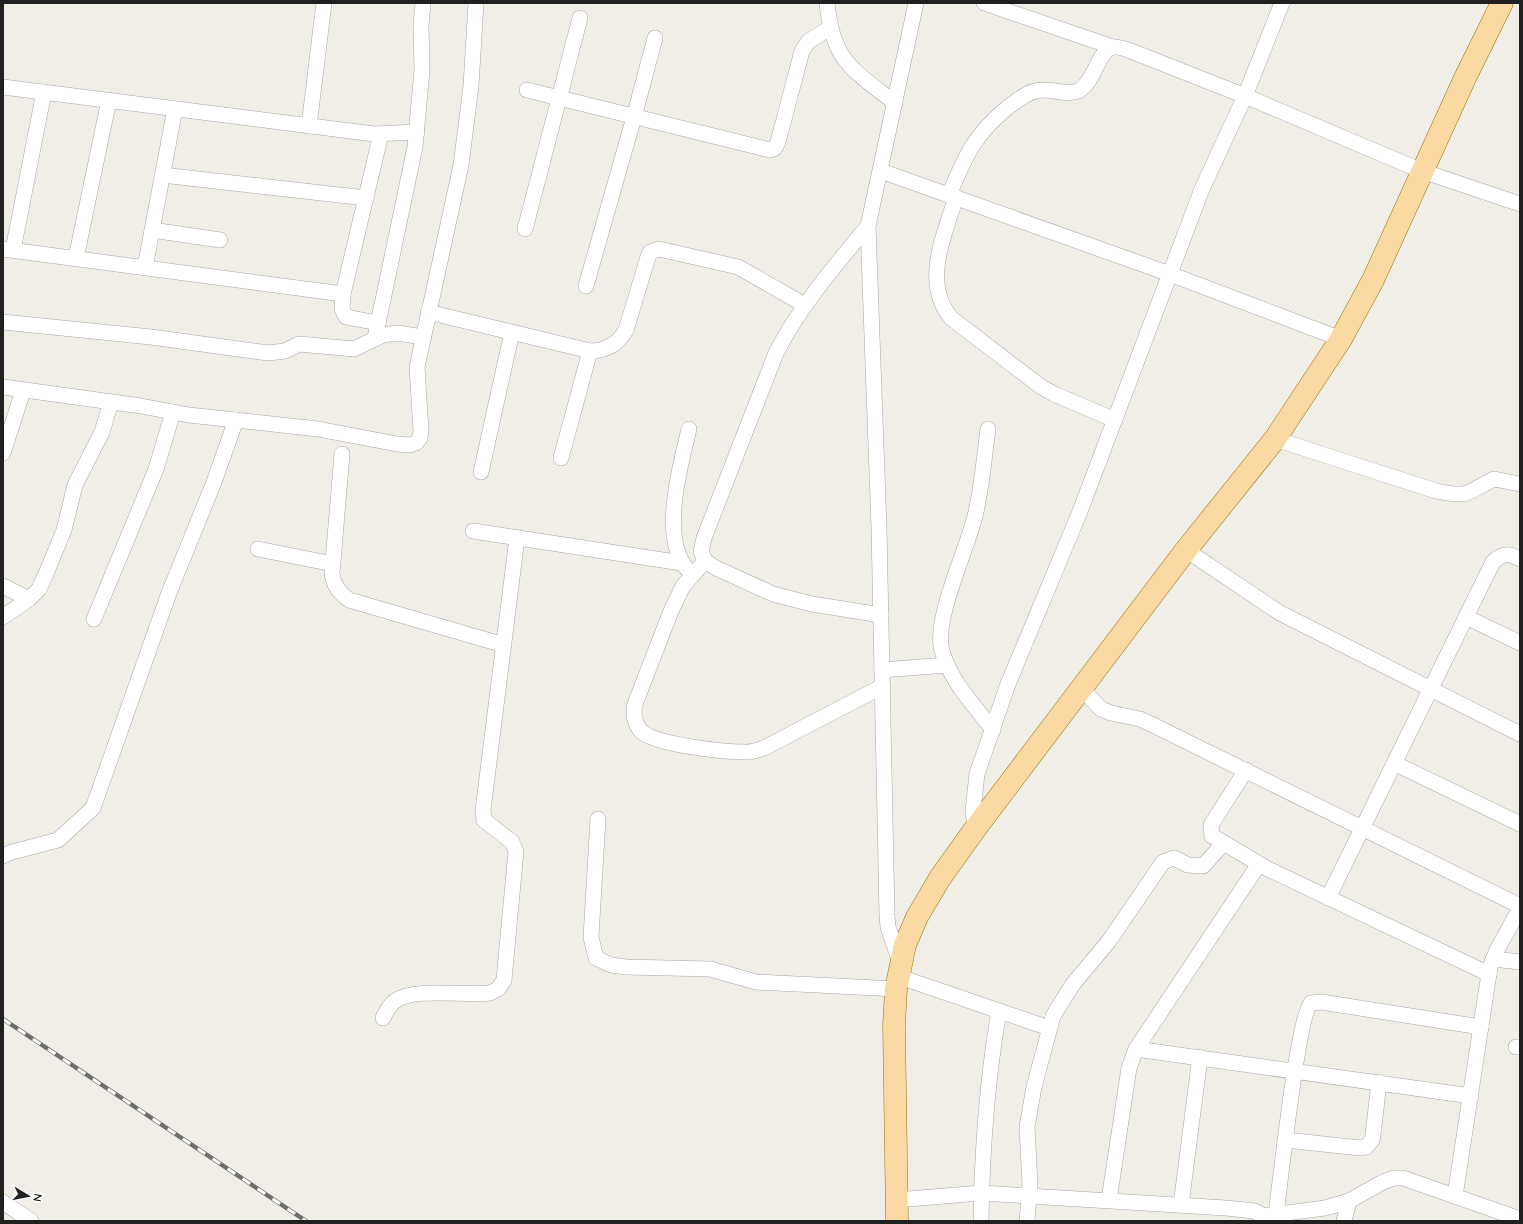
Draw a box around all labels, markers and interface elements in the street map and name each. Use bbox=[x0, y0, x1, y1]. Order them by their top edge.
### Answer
north arrow bbox=[8, 1176, 48, 1216]
text: N bbox=[30, 1193, 45, 1203]

